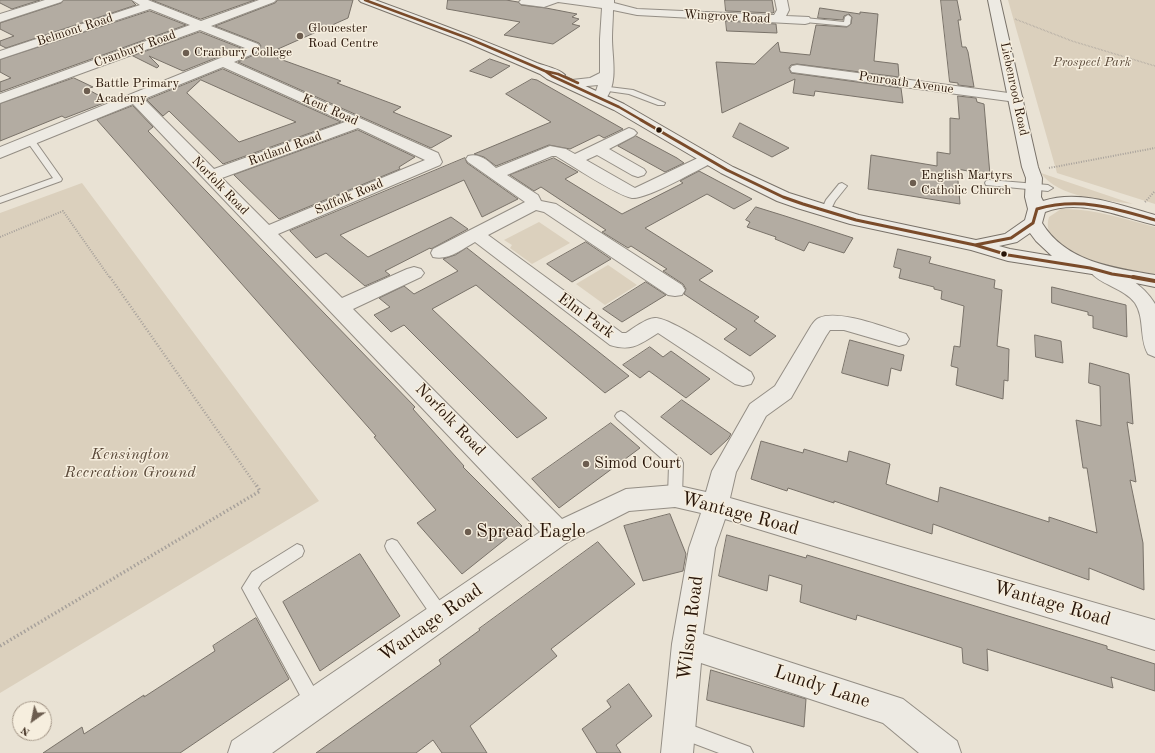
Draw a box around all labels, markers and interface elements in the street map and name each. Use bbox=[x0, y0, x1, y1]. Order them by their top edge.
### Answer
street label: Wingrove Road bbox=[683, 7, 771, 27]
street label: Belmont Road bbox=[35, 10, 115, 50]
place label: Gloucester Road Centre bbox=[308, 21, 378, 52]
street label: Cranbury Road bbox=[92, 27, 178, 71]
marker: Gloucester Road Centre bbox=[295, 31, 305, 41]
street label: Liebenrood Road bbox=[996, 41, 1032, 137]
place label: Cranbury College bbox=[194, 45, 292, 61]
marker: Cranbury College bbox=[181, 48, 191, 58]
park label: Prospect Park bbox=[1053, 55, 1131, 71]
street label: Penroath Avenue bbox=[857, 69, 955, 97]
place label: Battle Primary Academy bbox=[95, 76, 179, 107]
marker: Battle Primary Academy bbox=[82, 86, 92, 96]
street label: Kent Road bbox=[299, 91, 361, 129]
unlabelled marker bbox=[654, 125, 664, 135]
street label: Rutland Road bbox=[246, 128, 324, 170]
street label: Norfolk Road bbox=[188, 153, 252, 219]
place label: English Martyrs Catholic Church bbox=[921, 168, 1012, 199]
street label: Suffolk Road bbox=[312, 176, 386, 218]
marker: English Martyrs Catholic Church bbox=[908, 178, 918, 188]
unlabelled marker bbox=[999, 249, 1009, 259]
street label: Elm Park bbox=[554, 289, 618, 343]
street label: Norfolk Road bbox=[411, 380, 489, 460]
park label: Kensington Recreation Ground bbox=[64, 445, 196, 483]
place label: Simod Court bbox=[594, 454, 681, 474]
marker: Simod Court bbox=[581, 459, 591, 469]
street label: Wantage Road bbox=[679, 487, 801, 541]
place label: Spread Eagle bbox=[476, 521, 585, 543]
marker: Spread Eagle bbox=[463, 527, 473, 537]
street label: Wilson Road bbox=[673, 574, 709, 682]
street label: Wantage Road bbox=[991, 576, 1113, 632]
street label: Wantage Road bbox=[375, 579, 487, 667]
street label: Lundy Lane bbox=[771, 661, 873, 713]
north arrow bbox=[12, 701, 52, 741]
text: N bbox=[19, 724, 32, 738]

